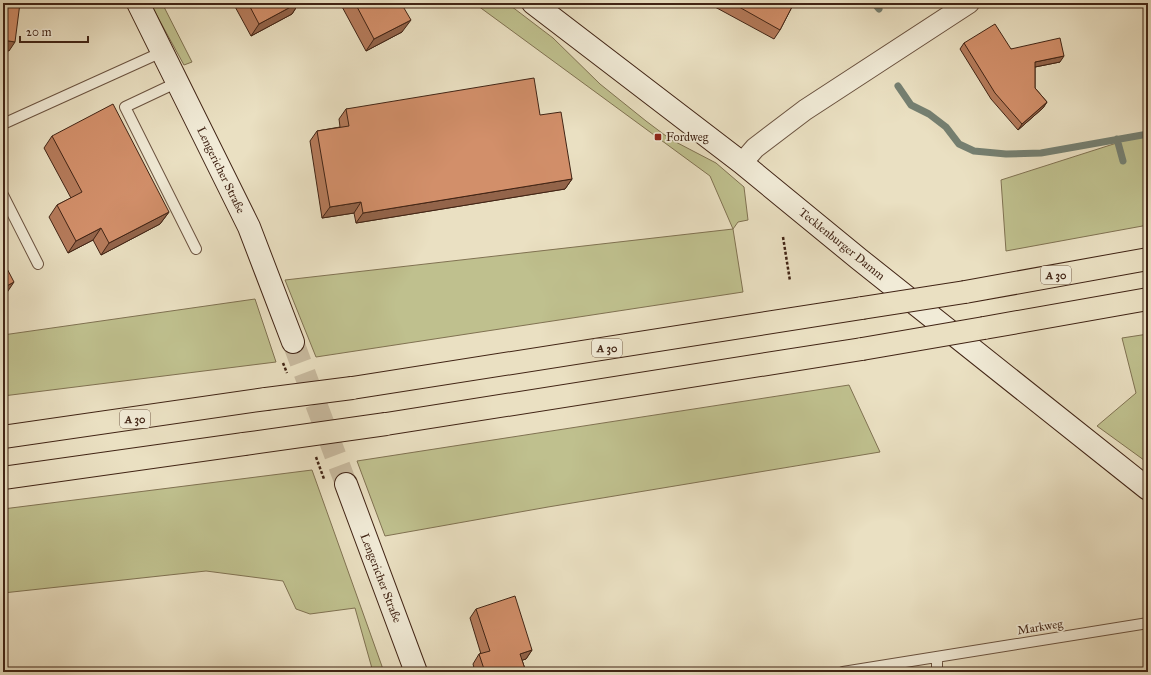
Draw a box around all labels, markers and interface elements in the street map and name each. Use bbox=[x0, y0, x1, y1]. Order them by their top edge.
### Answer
scale bar bbox=[20, 18, 88, 44]
text: 20 m bbox=[26, 25, 52, 39]
street label: Lengericher Straße bbox=[193, 124, 248, 216]
place label: Fordweg bbox=[666, 130, 709, 145]
marker: Fordweg bbox=[653, 132, 663, 142]
street label: Tecklenburger Damm bbox=[796, 205, 888, 284]
road number: A 30 bbox=[1041, 266, 1071, 284]
road number: A 30 bbox=[592, 339, 622, 357]
road number: A 30 bbox=[120, 410, 150, 428]
street label: Lengericher Straße bbox=[357, 531, 404, 625]
street label: Markweg bbox=[1016, 616, 1064, 638]

